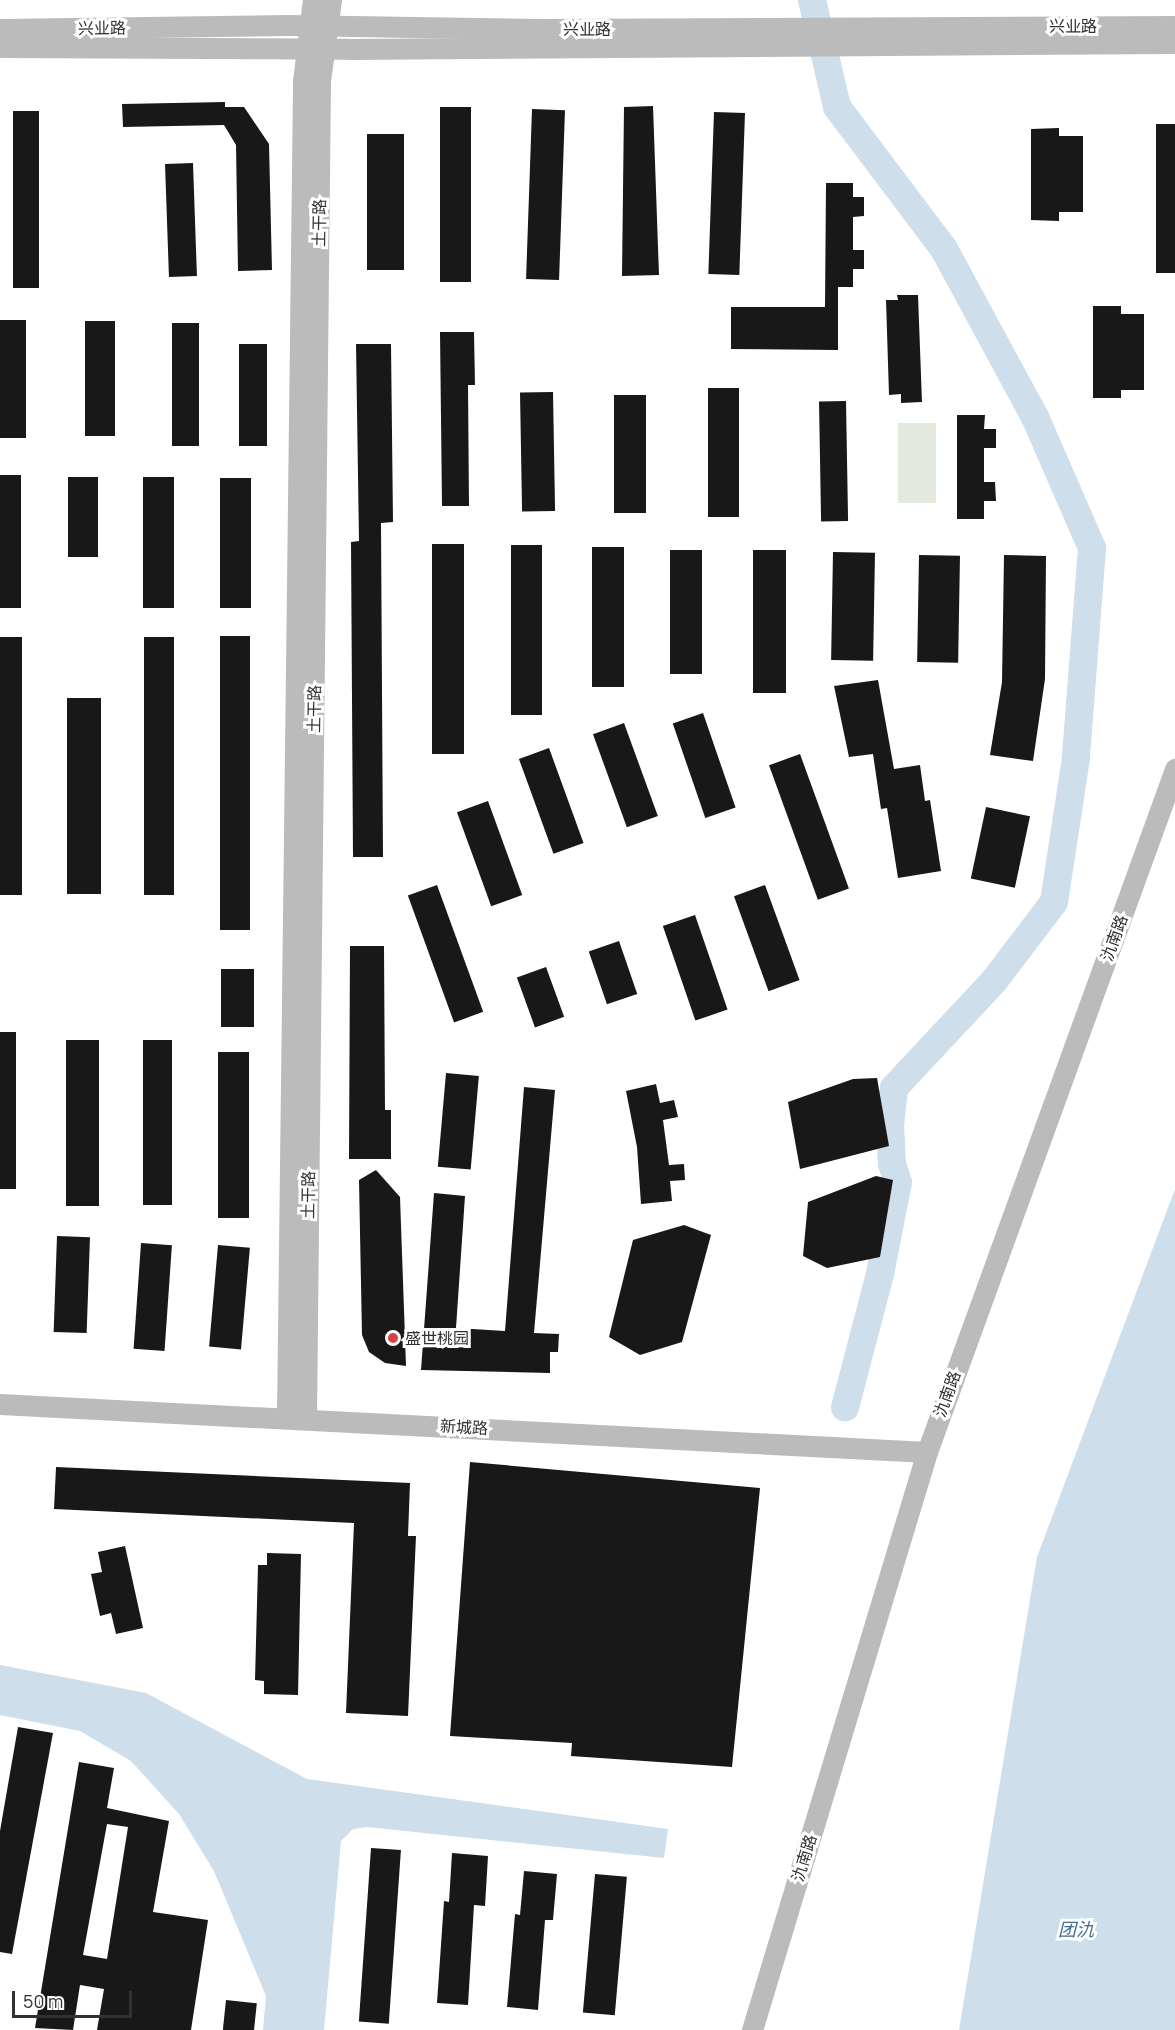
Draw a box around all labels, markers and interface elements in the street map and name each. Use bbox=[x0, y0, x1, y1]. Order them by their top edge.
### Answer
street label: 兴业路 bbox=[1049, 16, 1097, 36]
street label: 兴业路 bbox=[78, 18, 126, 38]
street label: 兴业路 bbox=[563, 19, 611, 39]
street label: 土干路 bbox=[309, 199, 329, 247]
street label: 土干路 bbox=[304, 685, 324, 733]
street label: 氿南路 bbox=[1097, 912, 1131, 964]
street label: 土干路 bbox=[298, 1171, 318, 1219]
place label: 盛世桃园 bbox=[405, 1328, 469, 1348]
marker: 盛世桃园 bbox=[386, 1331, 400, 1345]
street label: 氿南路 bbox=[930, 1368, 964, 1420]
street label: 新城路 bbox=[440, 1416, 488, 1438]
street label: 氿南路 bbox=[788, 1832, 820, 1884]
water label: 团氿 bbox=[1058, 1918, 1094, 1940]
scale bar bbox=[15, 1979, 135, 2017]
text: 50 m bbox=[23, 1989, 63, 2013]

